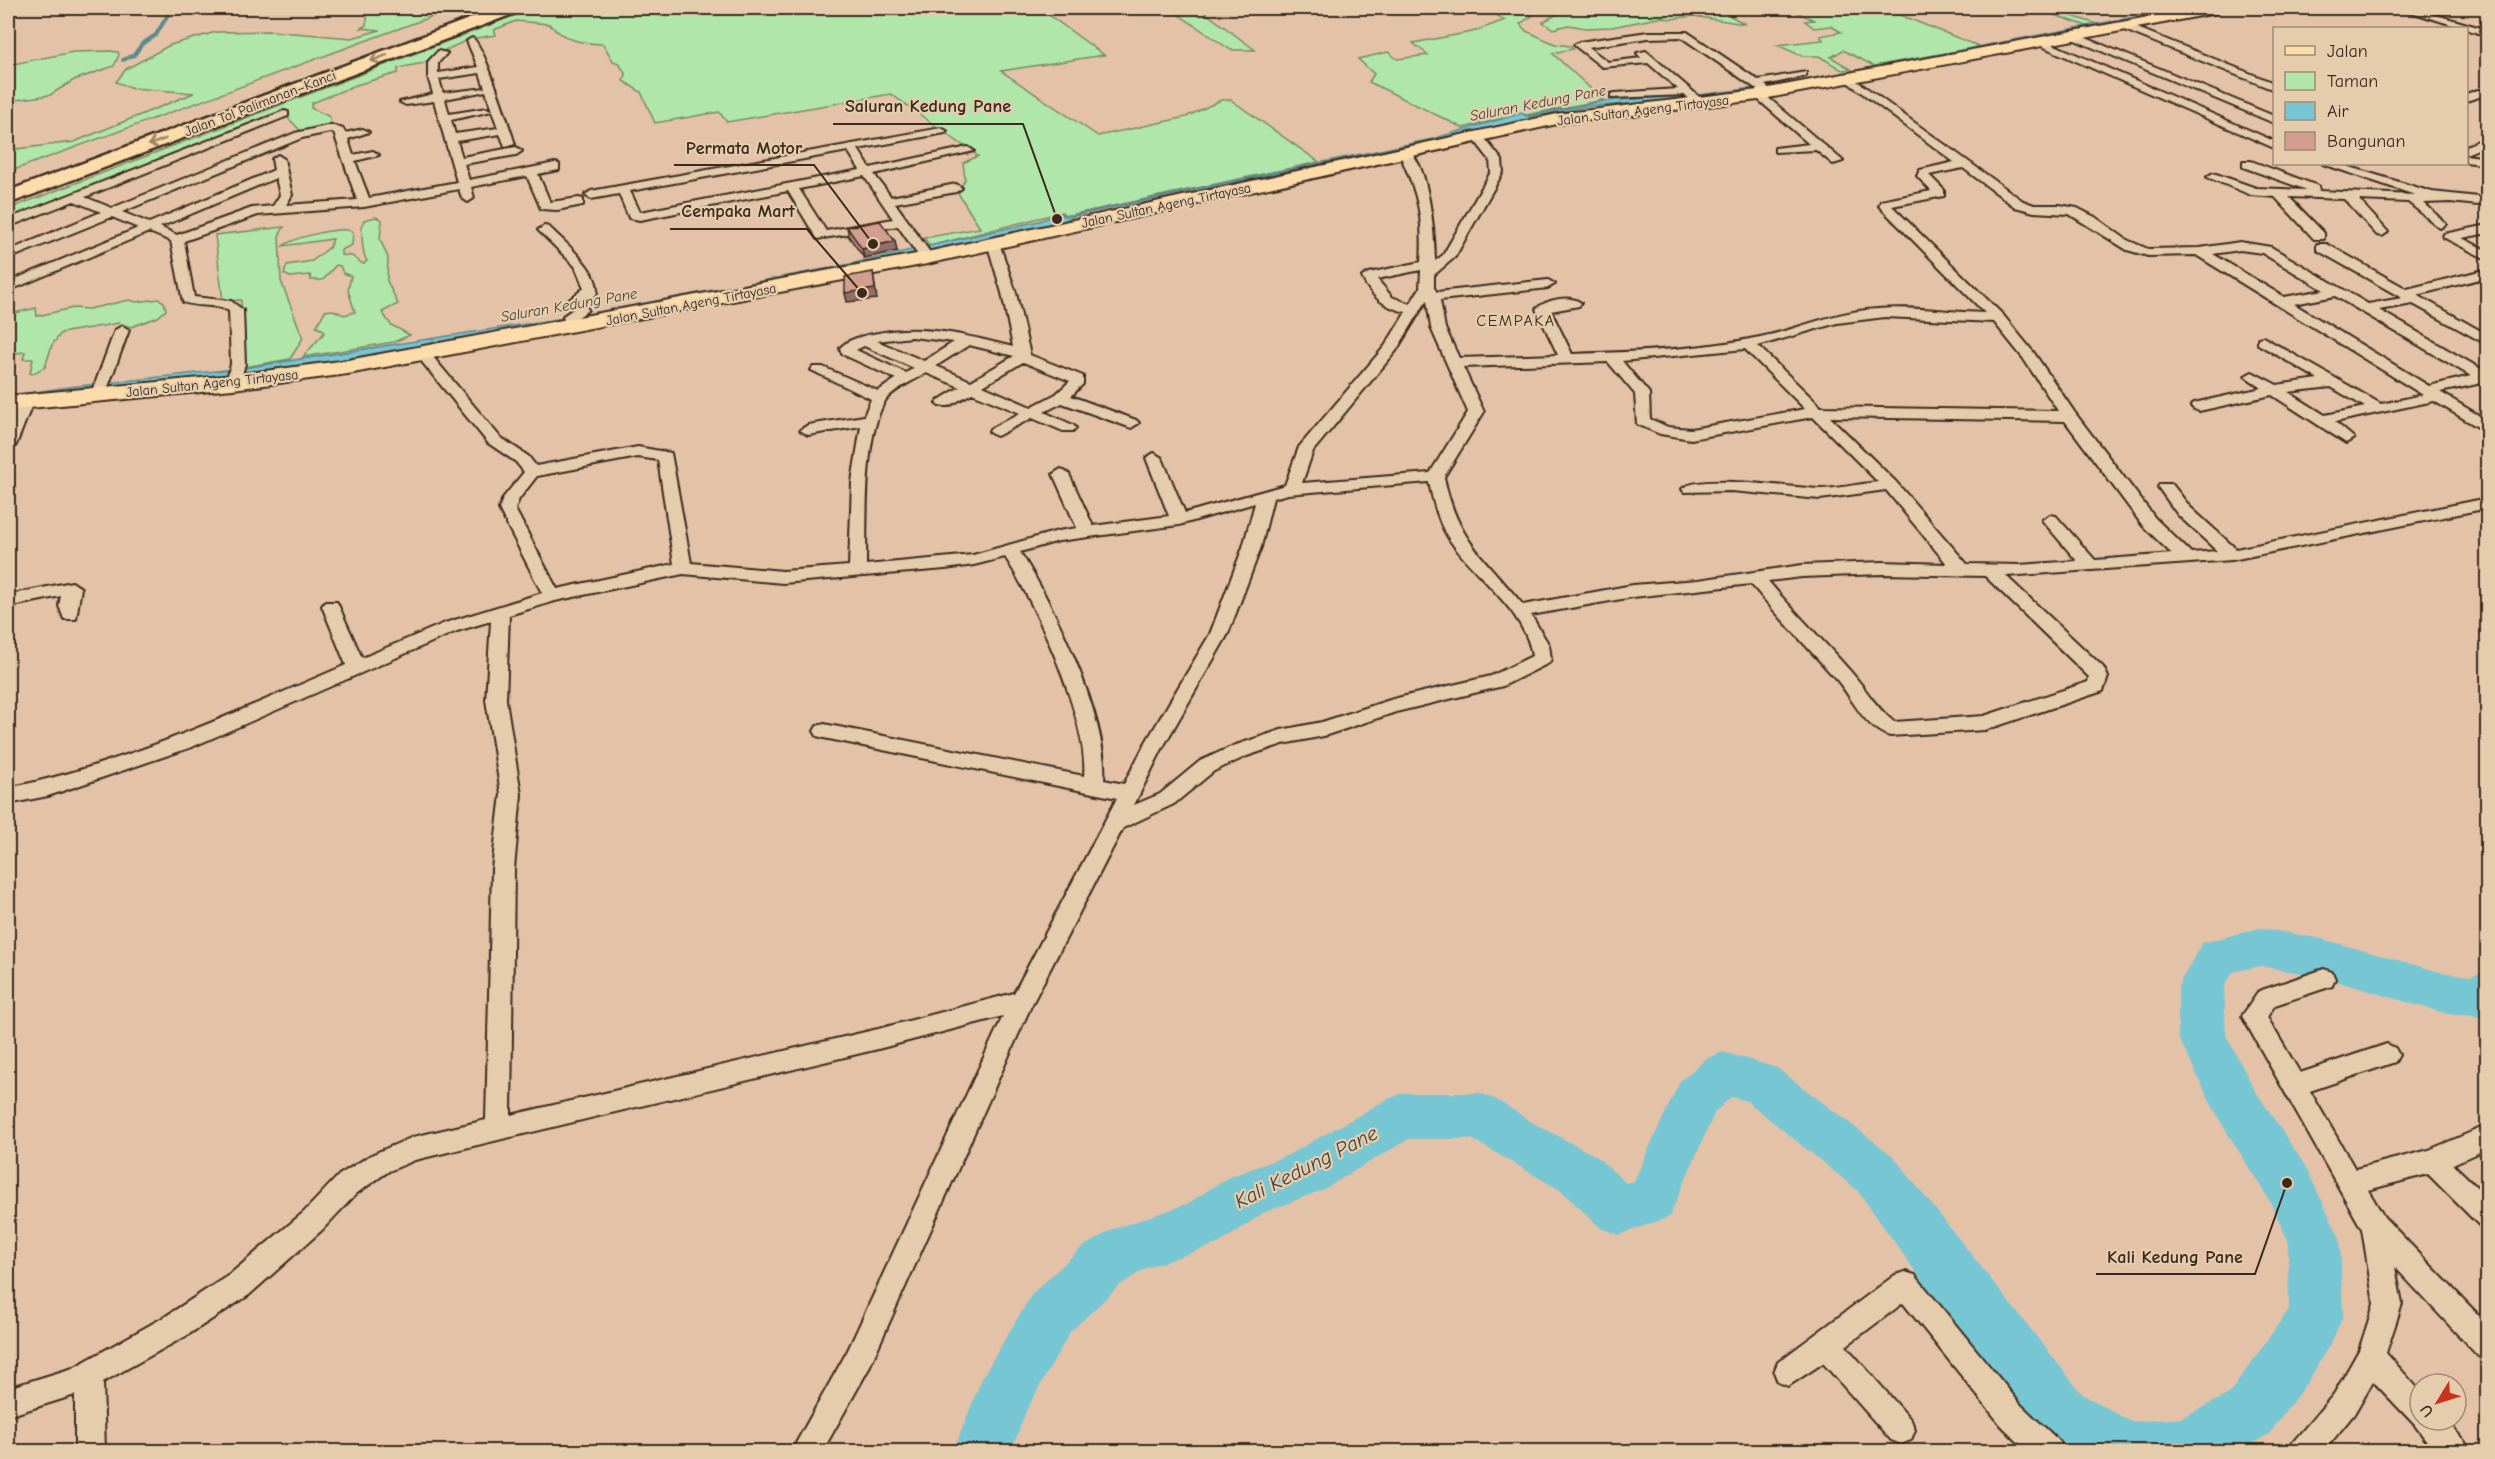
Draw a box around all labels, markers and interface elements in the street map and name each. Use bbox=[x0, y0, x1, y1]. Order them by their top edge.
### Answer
legend bbox=[2273, 27, 2468, 165]
text: Jalan bbox=[2327, 41, 2368, 62]
one-way arrow bbox=[370, 53, 389, 64]
street label: Jalan Tol Palimanan–Kanci bbox=[182, 67, 338, 140]
text: Taman bbox=[2327, 71, 2378, 92]
water label: Saluran Kedung Pane bbox=[1468, 81, 1608, 125]
callout: Saluran Kedung Pane bbox=[833, 88, 1023, 124]
street label: Jalan Sultan Ageng Tirtayasa bbox=[1556, 92, 1730, 129]
text: Saluran Kedung Pane bbox=[845, 96, 1011, 117]
text: Air bbox=[2327, 101, 2350, 122]
callout: Permata Motor bbox=[674, 129, 814, 165]
text: Bangunan bbox=[2327, 131, 2405, 152]
one-way arrow bbox=[149, 137, 167, 148]
text: Permata Motor bbox=[686, 138, 803, 159]
street label: Jalan Sultan Ageng Tirtayasa bbox=[1080, 179, 1253, 232]
callout: Cempaka Mart bbox=[670, 193, 807, 229]
text: Cempaka Mart bbox=[681, 201, 796, 222]
street label: Jalan Sultan Ageng Tirtayasa bbox=[605, 280, 778, 329]
water label: Saluran Kedung Pane bbox=[499, 284, 639, 326]
district label: CEMPAKA bbox=[1476, 312, 1556, 330]
street label: Jalan Sultan Ageng Tirtayasa bbox=[125, 366, 299, 401]
water label: Kali Kedung Pane bbox=[1230, 1120, 1382, 1213]
callout: Kali Kedung Pane bbox=[2096, 1238, 2255, 1274]
text: Kali Kedung Pane bbox=[2107, 1247, 2243, 1268]
north arrow bbox=[2408, 1372, 2468, 1432]
text: U bbox=[2417, 1401, 2437, 1420]

